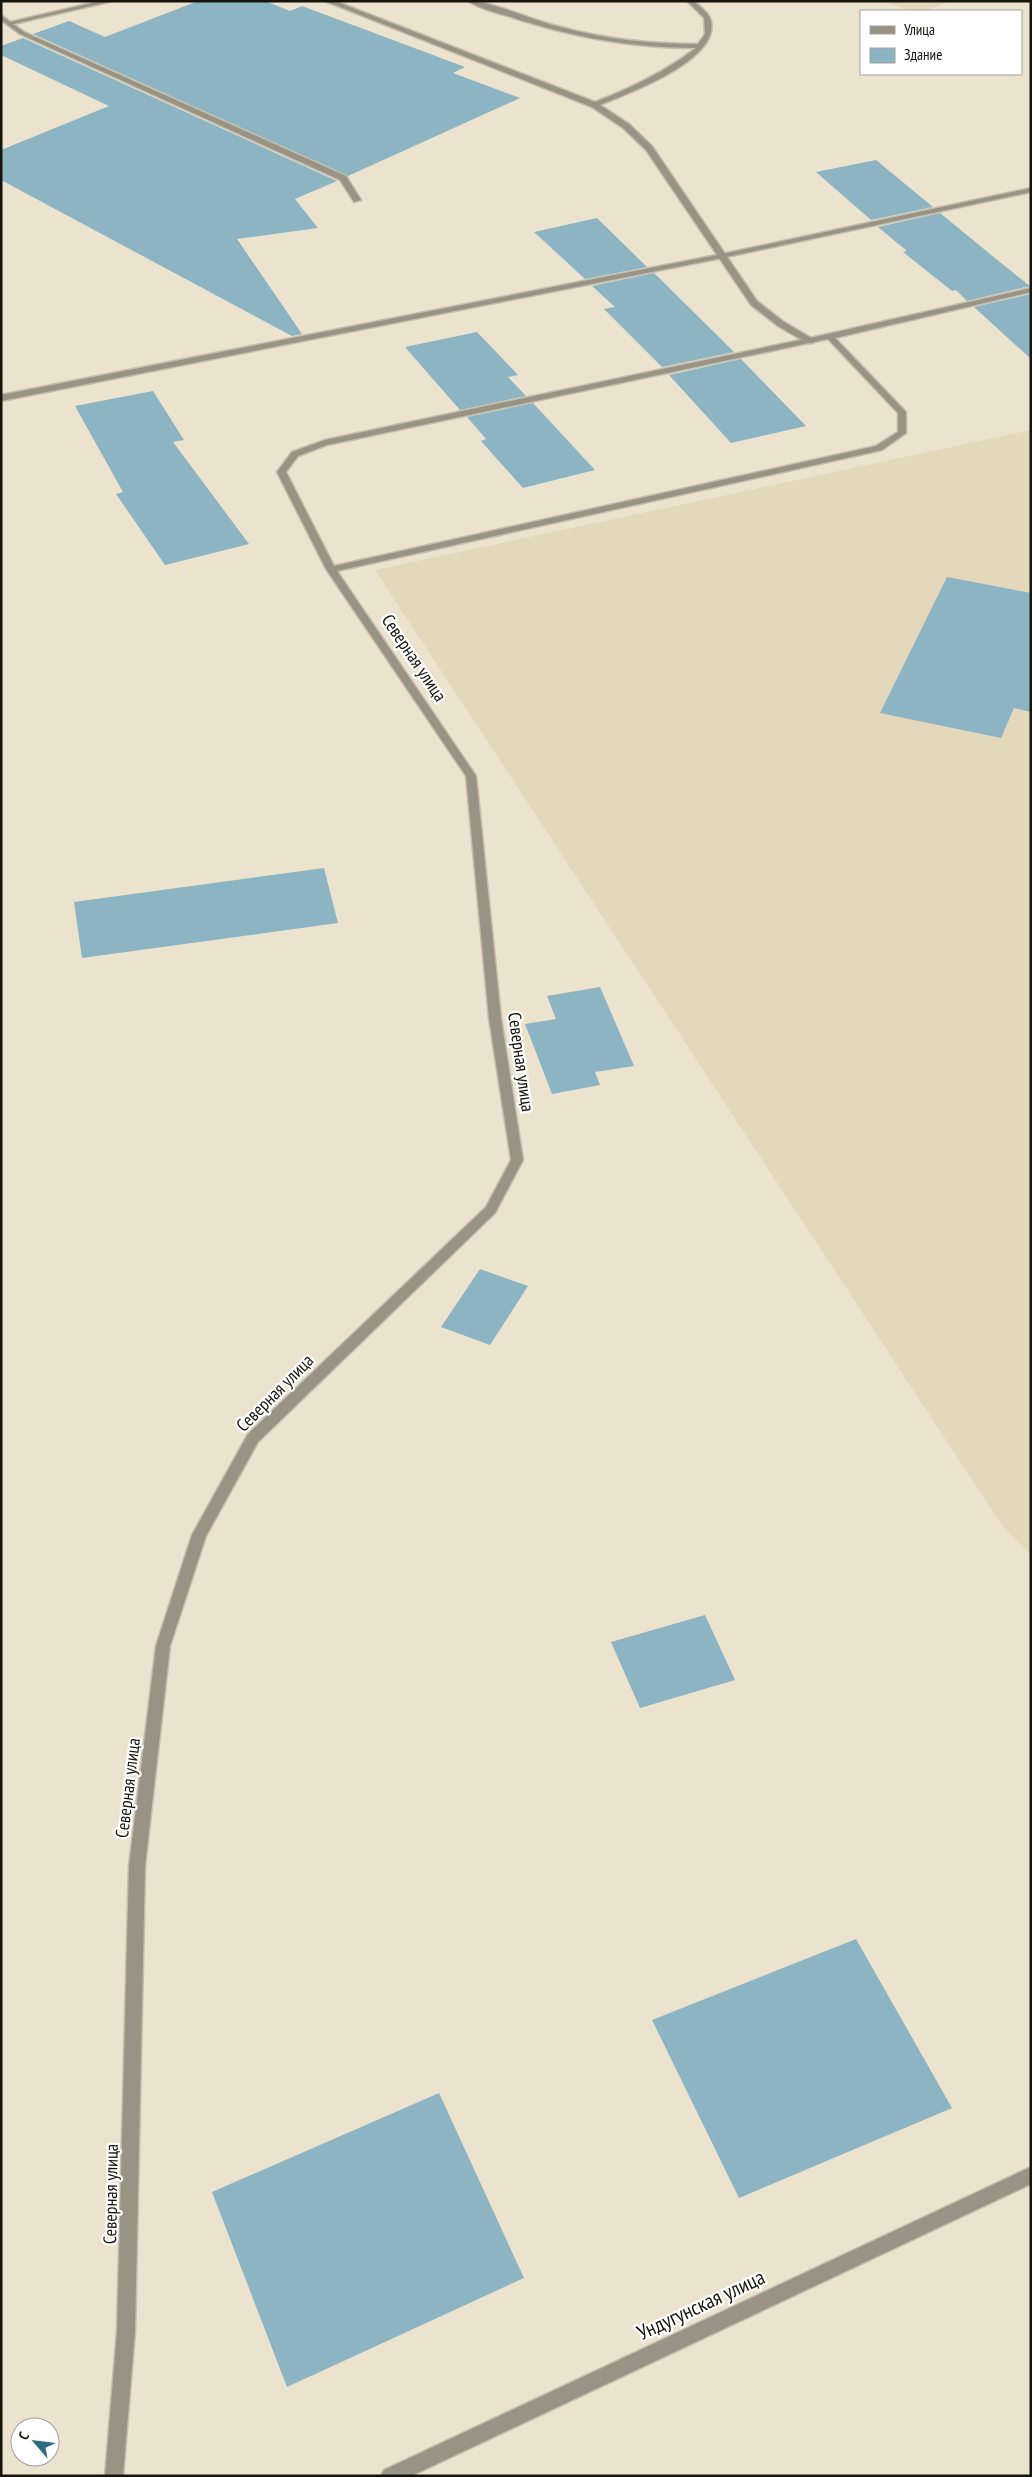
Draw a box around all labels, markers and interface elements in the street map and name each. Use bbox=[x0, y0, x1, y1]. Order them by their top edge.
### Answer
legend bbox=[860, 10, 1022, 75]
text: Улица bbox=[904, 20, 935, 39]
text: Здание bbox=[904, 45, 942, 64]
street label: Северная улица bbox=[377, 610, 452, 706]
street label: Северная улица bbox=[503, 1011, 540, 1113]
street label: Северная улица bbox=[231, 1349, 318, 1436]
street label: Северная улица bbox=[110, 1737, 145, 1839]
street label: Северная улица bbox=[98, 2144, 123, 2244]
street label: Ундугунская улица bbox=[633, 2263, 769, 2346]
north arrow bbox=[10, 2417, 60, 2467]
text: С bbox=[14, 2428, 33, 2443]

